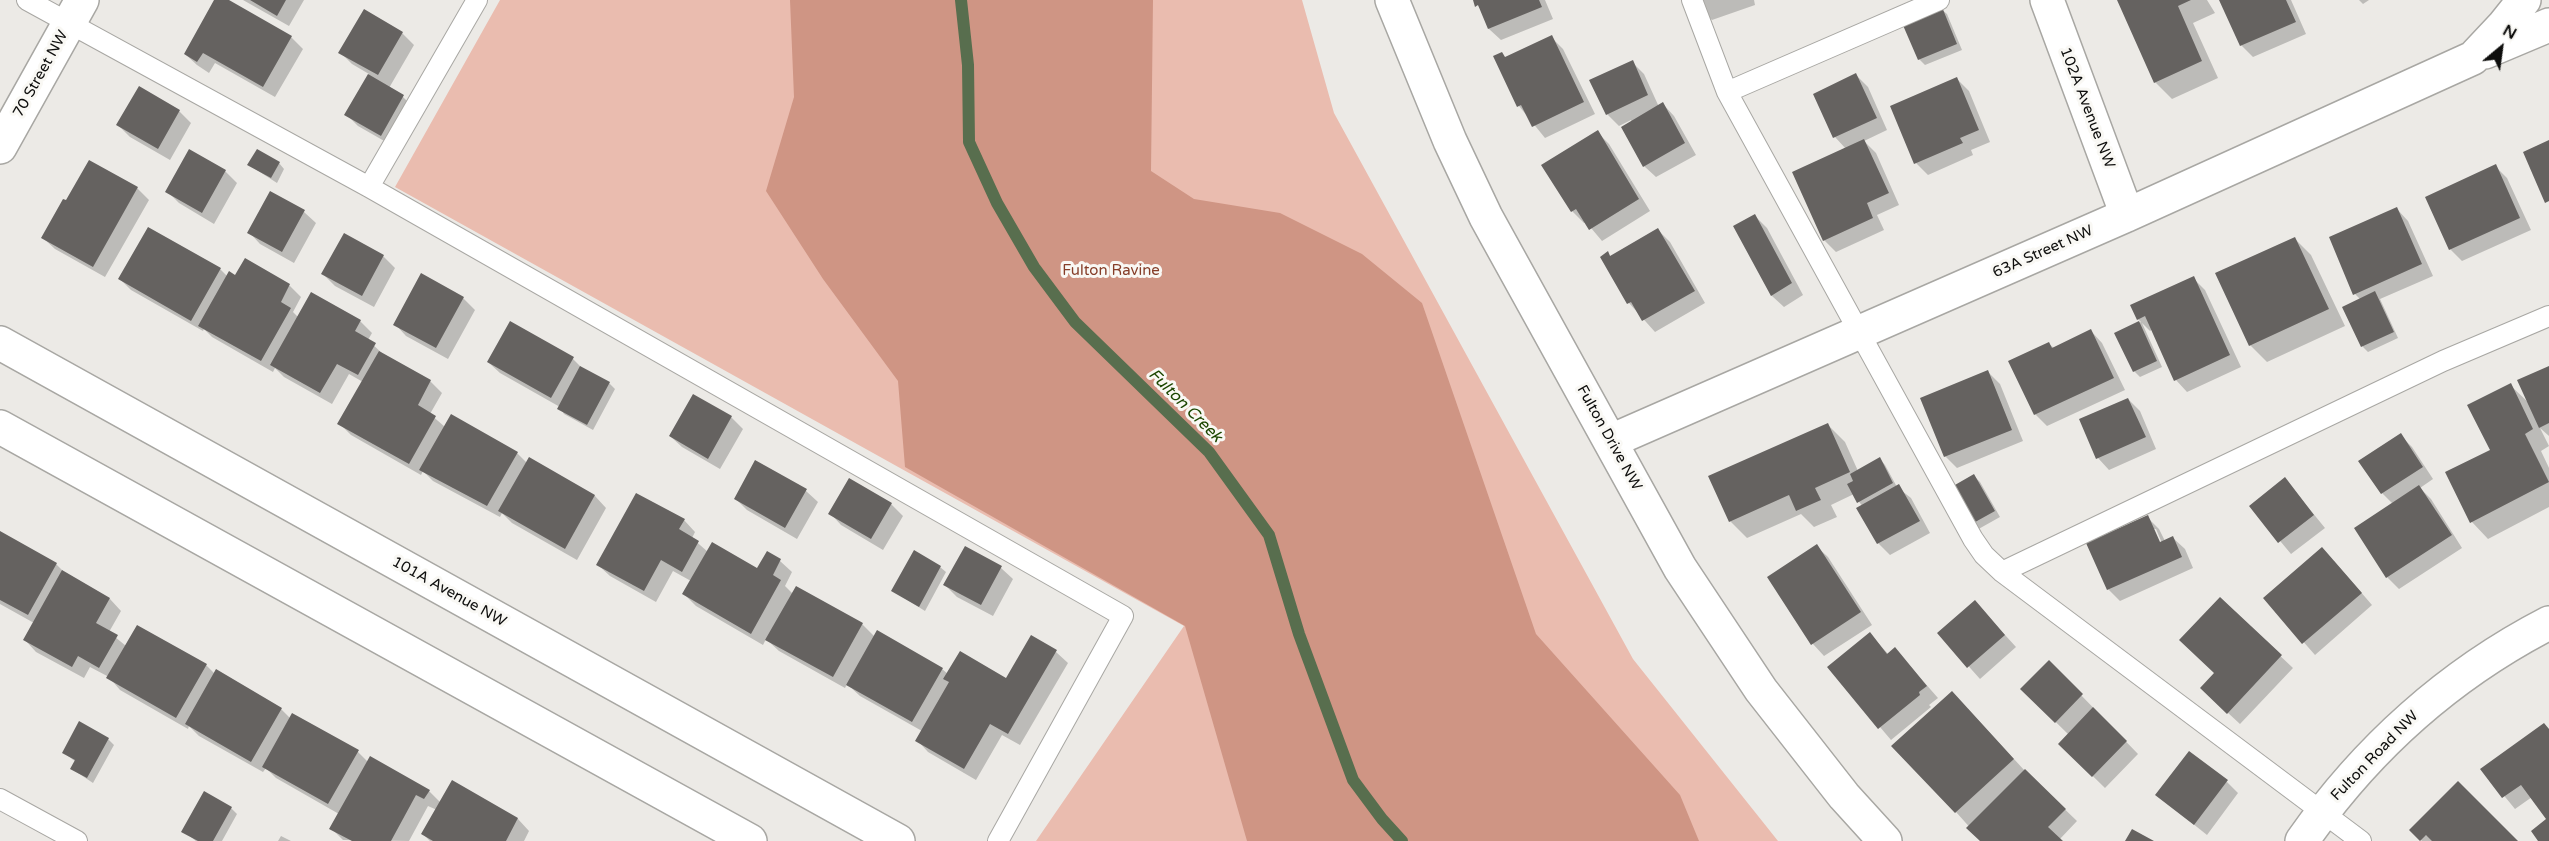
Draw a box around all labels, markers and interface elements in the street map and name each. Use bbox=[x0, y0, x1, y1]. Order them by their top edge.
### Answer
north arrow bbox=[2471, 18, 2531, 78]
text: N bbox=[2499, 20, 2520, 44]
street label: 70 Street NW bbox=[10, 27, 72, 121]
street label: 102A Avenue NW bbox=[2056, 45, 2118, 171]
street label: 63A Street NW bbox=[1990, 222, 2096, 282]
park label: Fulton Ravine bbox=[1062, 262, 1160, 280]
water label: Fulton Creek bbox=[1144, 365, 1226, 447]
street label: Fulton Drive NW bbox=[1573, 382, 1645, 494]
street label: 101A Avenue NW bbox=[389, 553, 509, 631]
street label: Fulton Road NW bbox=[2328, 707, 2422, 805]

